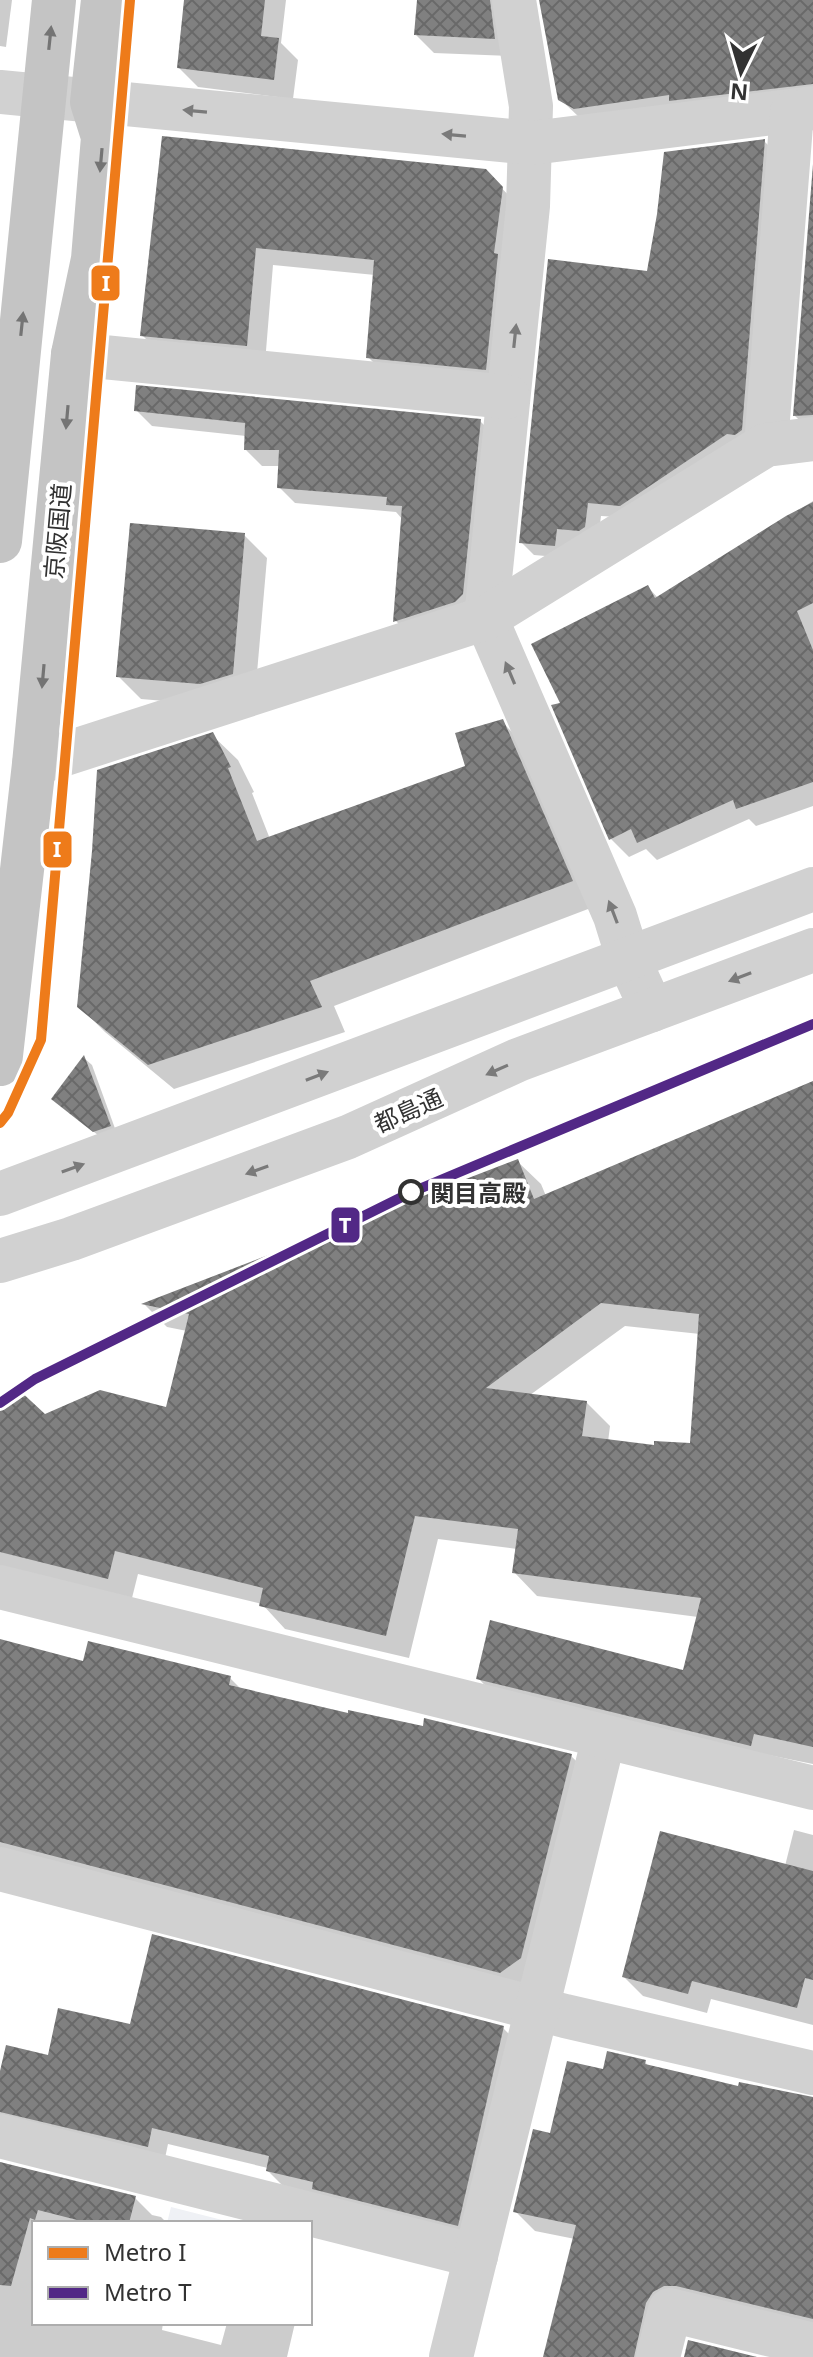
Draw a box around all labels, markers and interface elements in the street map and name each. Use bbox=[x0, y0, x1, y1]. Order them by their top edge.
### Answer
one-way arrow bbox=[44, 25, 57, 50]
north arrow bbox=[701, 32, 781, 112]
text: N bbox=[729, 77, 749, 109]
one-way arrow bbox=[182, 104, 207, 117]
one-way arrow bbox=[441, 129, 466, 142]
one-way arrow bbox=[94, 148, 107, 173]
line badge: I bbox=[90, 264, 121, 302]
text: I bbox=[102, 267, 110, 297]
one-way arrow bbox=[15, 311, 28, 336]
one-way arrow bbox=[508, 323, 521, 348]
one-way arrow bbox=[61, 405, 74, 430]
street label: 京阪国道 bbox=[36, 482, 78, 580]
one-way arrow bbox=[504, 661, 517, 685]
one-way arrow bbox=[36, 664, 49, 689]
line badge: I bbox=[42, 830, 73, 869]
text: I bbox=[53, 833, 61, 863]
one-way arrow bbox=[606, 900, 619, 924]
one-way arrow bbox=[728, 971, 752, 984]
one-way arrow bbox=[485, 1063, 509, 1076]
one-way arrow bbox=[305, 1069, 329, 1082]
street label: 都島通 bbox=[368, 1080, 448, 1140]
one-way arrow bbox=[61, 1161, 85, 1173]
one-way arrow bbox=[245, 1164, 269, 1177]
place label: 関目高殿 bbox=[430, 1176, 526, 1209]
marker: 関目高殿 bbox=[399, 1180, 423, 1204]
line badge: T bbox=[330, 1206, 361, 1244]
text: T bbox=[339, 1209, 352, 1239]
legend bbox=[32, 2221, 312, 2325]
text: Metro I bbox=[104, 2235, 186, 2268]
text: Metro T bbox=[104, 2275, 192, 2308]

